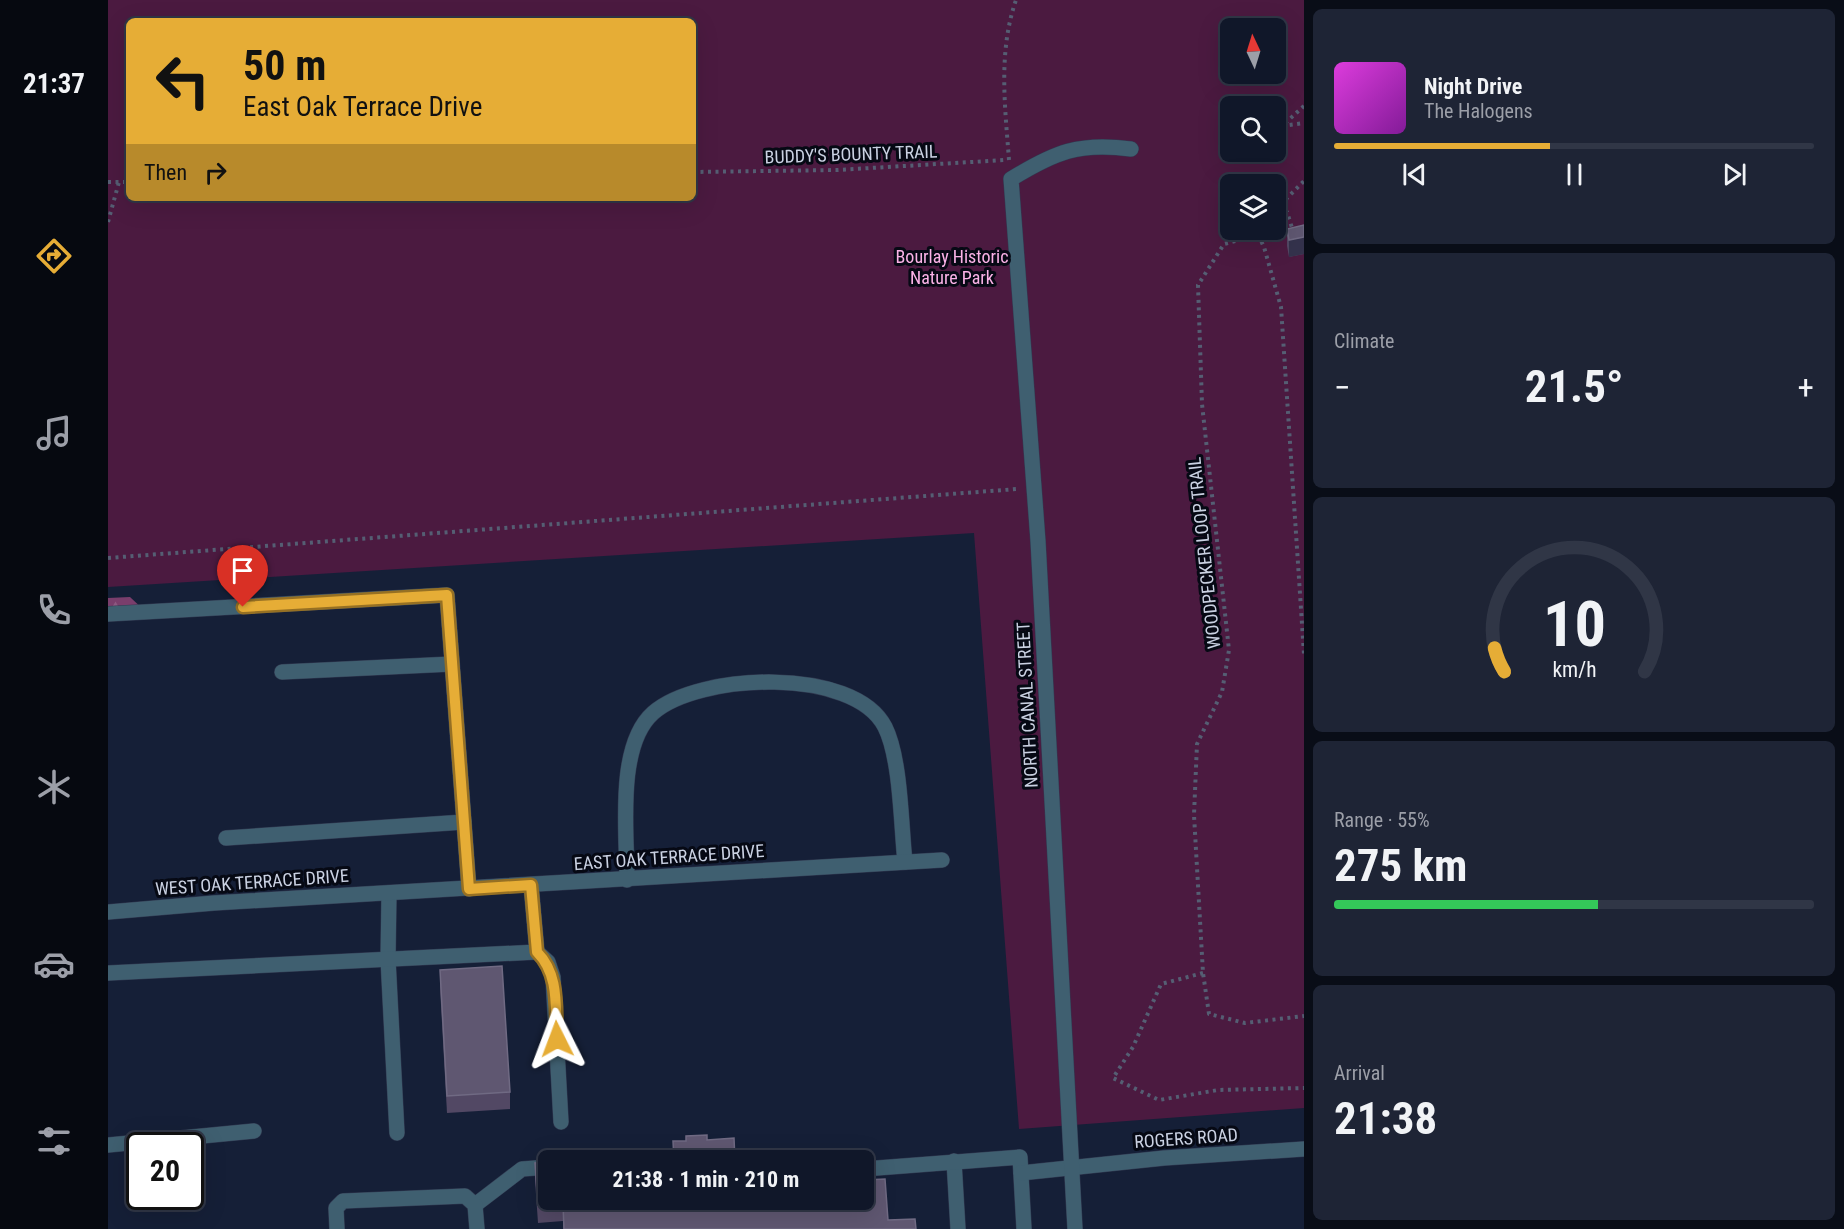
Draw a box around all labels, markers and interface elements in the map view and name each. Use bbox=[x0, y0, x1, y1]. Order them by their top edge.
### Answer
north arrow bbox=[1220, 18, 1286, 84]
map controls bbox=[1220, 18, 1286, 240]
text: 50 m bbox=[243, 41, 326, 90]
icon: left bbox=[144, 42, 222, 120]
text: 21:37 bbox=[23, 68, 85, 100]
text: Night Drive bbox=[1424, 74, 1522, 99]
text: East Oak Terrace Drive bbox=[243, 91, 482, 123]
button: search bbox=[1220, 96, 1286, 162]
text: The Halogens bbox=[1424, 99, 1533, 123]
street label: BUDDY'S BOUNTY TRAIL bbox=[764, 140, 938, 168]
icon: right bbox=[199, 156, 232, 189]
icon: previous bbox=[1398, 158, 1431, 191]
icon: pause bbox=[1558, 158, 1591, 191]
icon: next bbox=[1718, 158, 1751, 191]
text: Then bbox=[144, 160, 187, 185]
button: layers bbox=[1220, 174, 1286, 240]
icon: directions bbox=[33, 235, 75, 277]
park label: Bourlay Historic Nature Park bbox=[896, 246, 1008, 288]
text: Climate bbox=[1334, 329, 1394, 353]
text: 21.5° bbox=[1525, 360, 1623, 413]
text: − bbox=[1334, 368, 1351, 407]
text: + bbox=[1798, 368, 1814, 407]
icon: music bbox=[33, 412, 75, 454]
street label: WOODPECKER LOOP TRAIL bbox=[1183, 456, 1225, 650]
pin bbox=[217, 545, 268, 607]
icon: arrive bbox=[226, 554, 259, 587]
text: 10 bbox=[1542, 588, 1606, 661]
icon: phone bbox=[33, 589, 75, 631]
street label: NORTH CANAL STREET bbox=[1012, 621, 1042, 789]
text: km/h bbox=[1552, 657, 1596, 682]
icon: climate bbox=[33, 766, 75, 808]
text: Range · 55% bbox=[1334, 808, 1430, 832]
text: 275 km bbox=[1334, 839, 1467, 892]
street label: EAST OAK TERRACE DRIVE bbox=[573, 840, 765, 874]
street label: WEST OAK TERRACE DRIVE bbox=[154, 865, 350, 899]
icon: car bbox=[33, 943, 75, 985]
position arrow bbox=[525, 1007, 589, 1071]
text: Arrival bbox=[1334, 1061, 1385, 1085]
text: 21:38 bbox=[1334, 1092, 1437, 1145]
icon: filters bbox=[33, 1120, 75, 1162]
street label: ROGERS ROAD bbox=[1133, 1124, 1239, 1152]
speed limit sign: 20 bbox=[126, 1132, 204, 1210]
text: 21:38 · 1 min · 210 m bbox=[613, 1167, 799, 1192]

